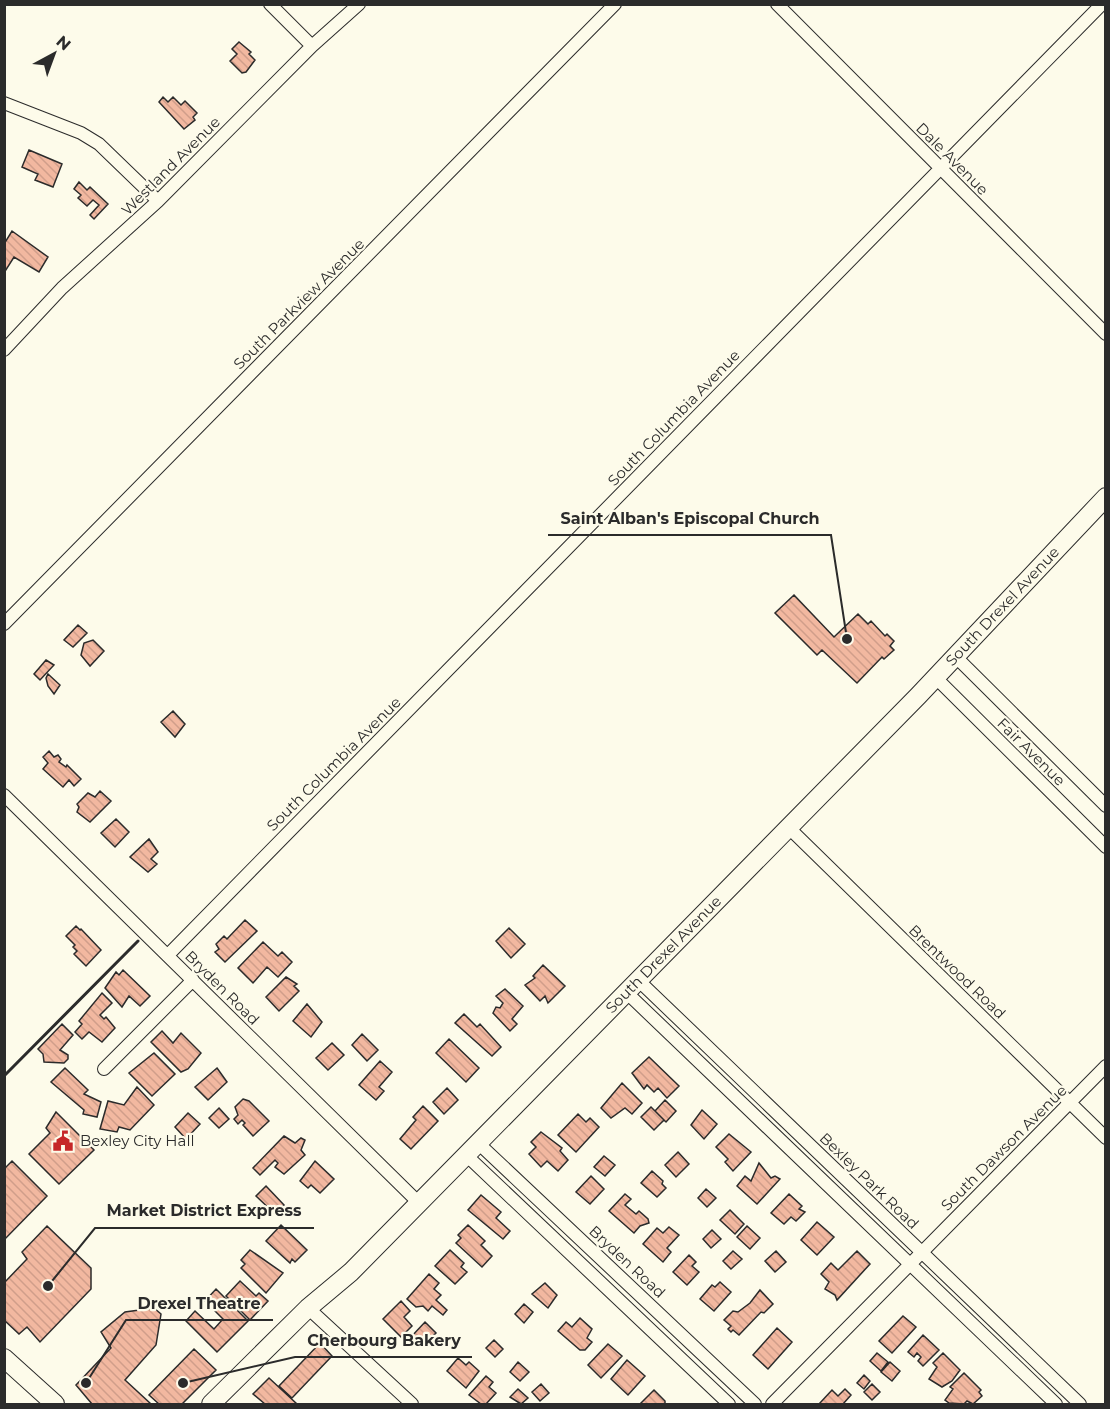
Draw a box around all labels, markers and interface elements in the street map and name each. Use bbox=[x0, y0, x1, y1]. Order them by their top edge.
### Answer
north arrow bbox=[24, 24, 84, 84]
text: N bbox=[52, 32, 75, 54]
street label: Westland Avenue bbox=[117, 112, 224, 219]
street label: Dale Avenue bbox=[912, 118, 993, 199]
street label: South Parkview Avenue bbox=[229, 234, 368, 373]
street label: South Columbia Avenue bbox=[604, 346, 744, 490]
callout: Saint Alban's Episcopal Church bbox=[548, 501, 831, 535]
text: Saint Alban's Episcopal Church bbox=[561, 509, 819, 528]
street label: South Drexel Avenue bbox=[941, 542, 1063, 670]
street label: South Columbia Avenue bbox=[263, 693, 405, 835]
street label: Fair Avenue bbox=[993, 714, 1069, 790]
street label: South Drexel Avenue bbox=[601, 891, 725, 1017]
street label: Brentwood Road bbox=[905, 921, 1010, 1023]
street label: Bryden Road bbox=[181, 946, 264, 1029]
street label: South Dawson Avenue bbox=[937, 1081, 1071, 1215]
street label: Bexley Park Road bbox=[816, 1128, 923, 1233]
public building icon: Bexley City Hall bbox=[51, 1129, 75, 1153]
place label: Bexley City Hall bbox=[80, 1131, 194, 1150]
callout: Market District Express bbox=[95, 1194, 314, 1228]
text: Market District Express bbox=[107, 1201, 302, 1220]
street label: Bryden Road bbox=[585, 1221, 670, 1302]
callout: Drexel Theatre bbox=[126, 1286, 273, 1320]
text: Drexel Theatre bbox=[137, 1294, 261, 1313]
callout: Cherbourg Bakery bbox=[295, 1323, 472, 1357]
text: Cherbourg Bakery bbox=[307, 1331, 461, 1350]

